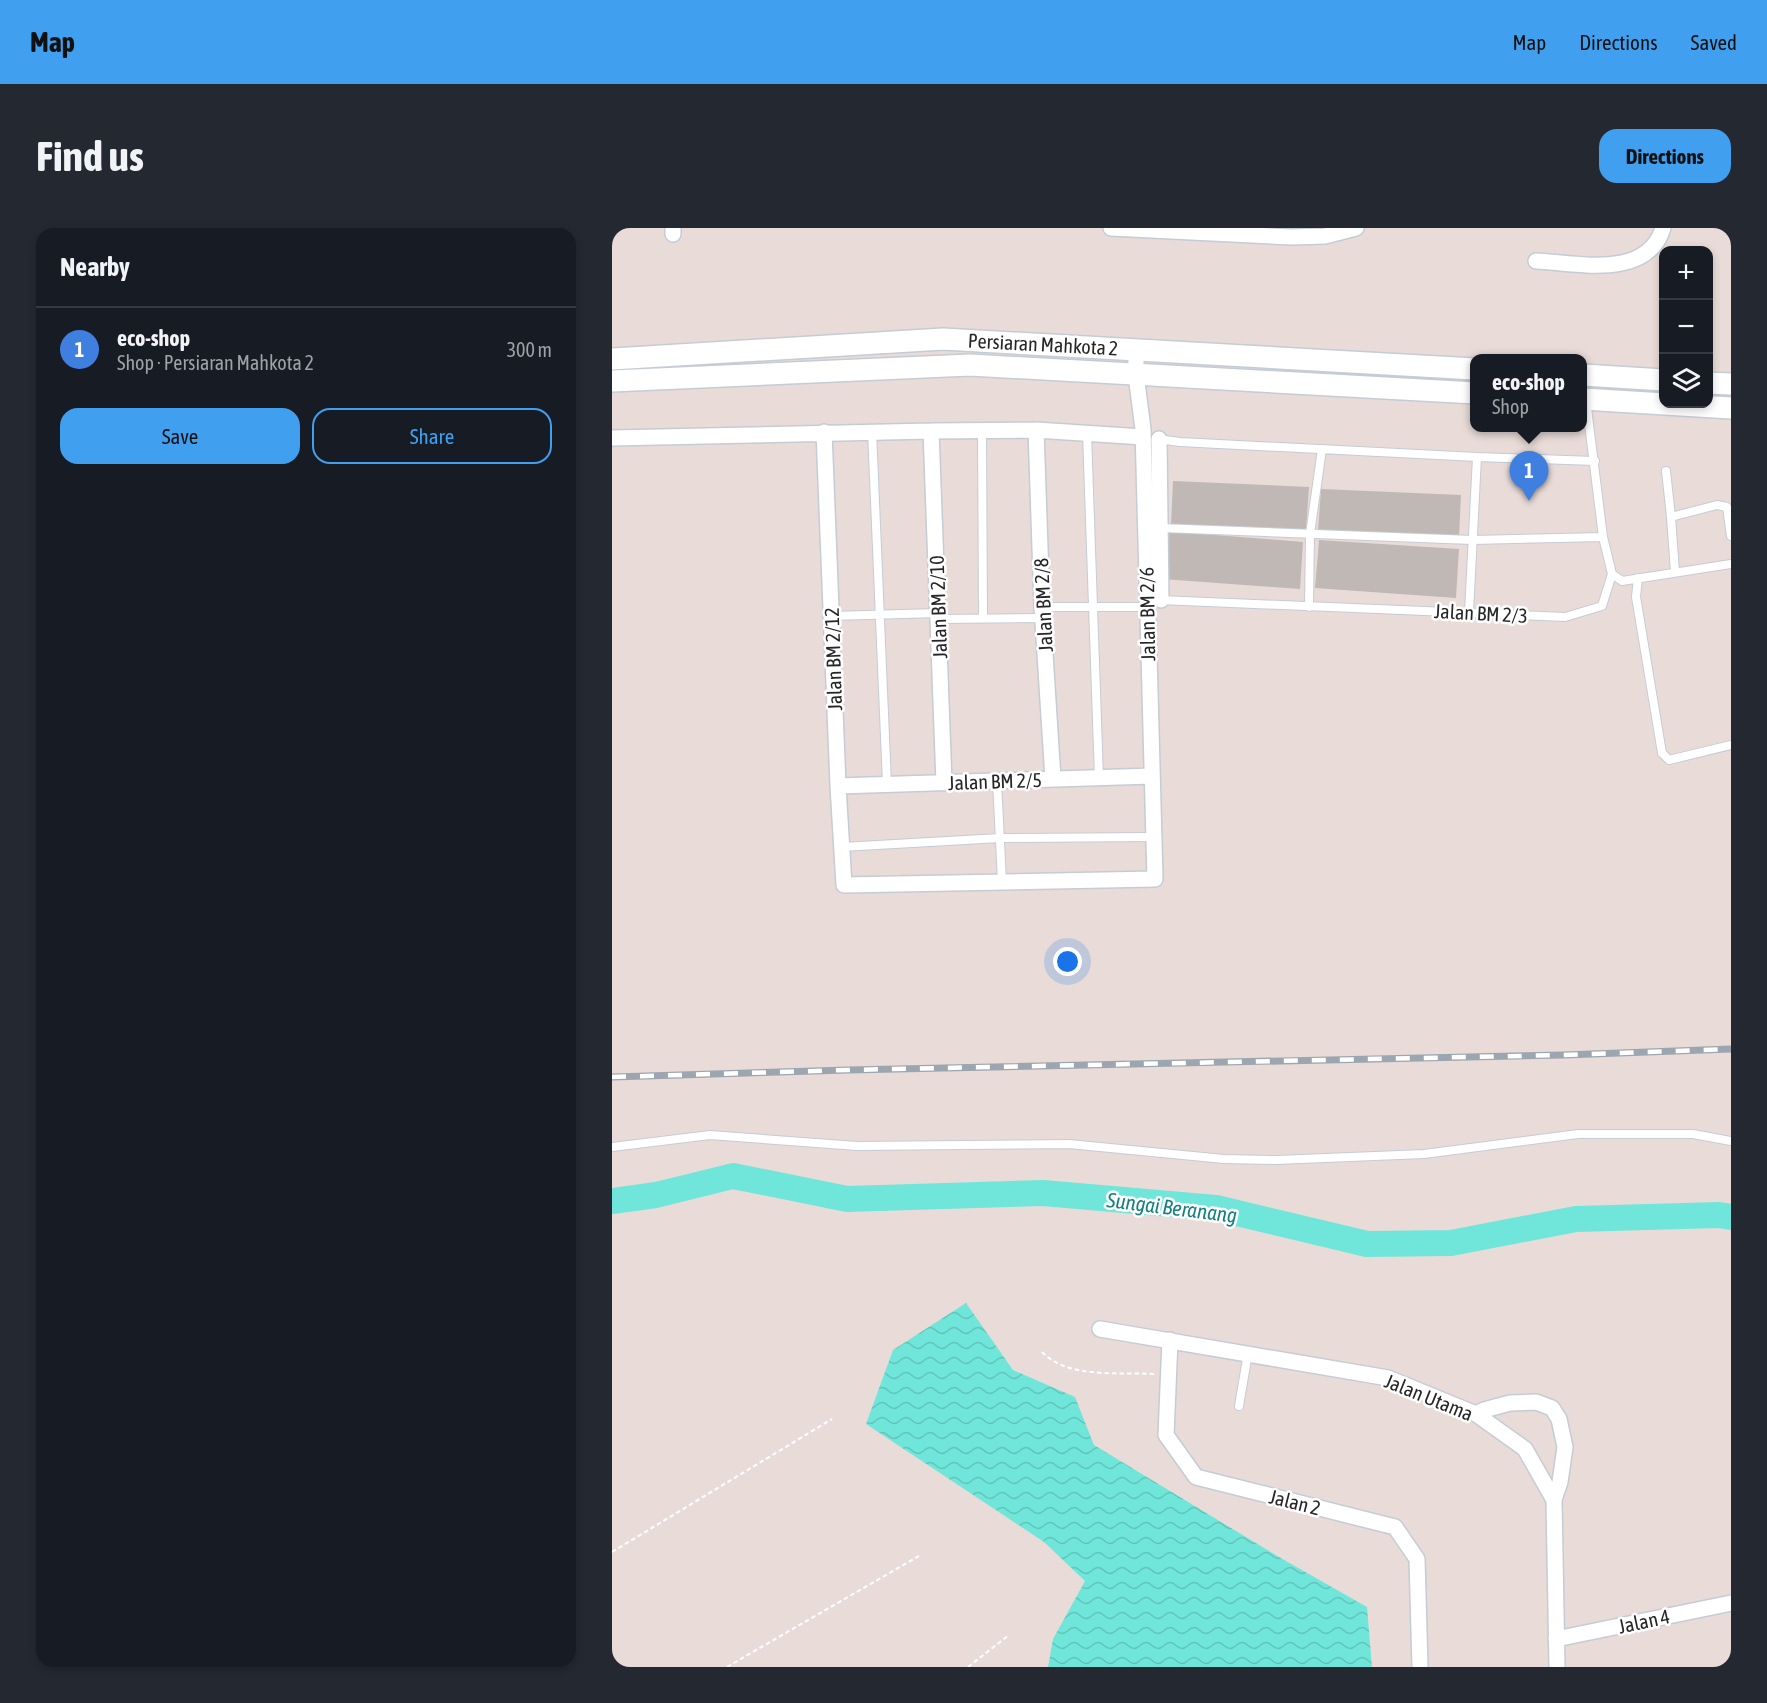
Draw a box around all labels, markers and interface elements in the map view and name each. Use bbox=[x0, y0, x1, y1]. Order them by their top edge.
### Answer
text: Map bbox=[30, 26, 75, 58]
text: Map bbox=[1512, 30, 1546, 54]
text: Directions bbox=[1579, 30, 1658, 54]
text: Saved bbox=[1691, 30, 1737, 54]
button: Directions bbox=[1599, 129, 1731, 183]
text: Find us bbox=[36, 132, 144, 180]
map controls bbox=[1659, 246, 1713, 408]
button: + bbox=[1659, 246, 1713, 300]
text: Nearby bbox=[60, 252, 130, 282]
button: − bbox=[1659, 300, 1713, 354]
text: eco-shop bbox=[117, 325, 190, 351]
street label: Persiaran Mahkota 2 bbox=[967, 329, 1119, 359]
text: 1 bbox=[75, 338, 84, 361]
text: 300 m bbox=[507, 338, 552, 361]
text: Shop · Persiaran Mahkota 2 bbox=[117, 351, 314, 374]
popup bbox=[1470, 354, 1587, 432]
button: layers bbox=[1659, 354, 1713, 408]
text: eco-shop bbox=[1492, 369, 1565, 395]
text: Shop bbox=[1492, 395, 1529, 418]
button: Save bbox=[60, 408, 300, 464]
button: Share bbox=[312, 408, 552, 464]
pin: 1 bbox=[1510, 452, 1548, 501]
street label: Jalan BM 2/10 bbox=[925, 555, 951, 659]
street label: Jalan BM 2/8 bbox=[1029, 558, 1057, 652]
street label: Jalan BM 2/6 bbox=[1135, 567, 1159, 661]
street label: Jalan BM 2/3 bbox=[1434, 599, 1528, 627]
street label: Jalan BM 2/12 bbox=[820, 607, 846, 711]
street label: Jalan BM 2/5 bbox=[948, 768, 1042, 794]
your location bbox=[1053, 947, 1082, 976]
water label: Sungai Beranang bbox=[1105, 1187, 1238, 1227]
street label: Jalan Utama bbox=[1381, 1369, 1477, 1425]
street label: Jalan 2 bbox=[1267, 1485, 1323, 1519]
street label: Jalan 4 bbox=[1616, 1604, 1672, 1638]

